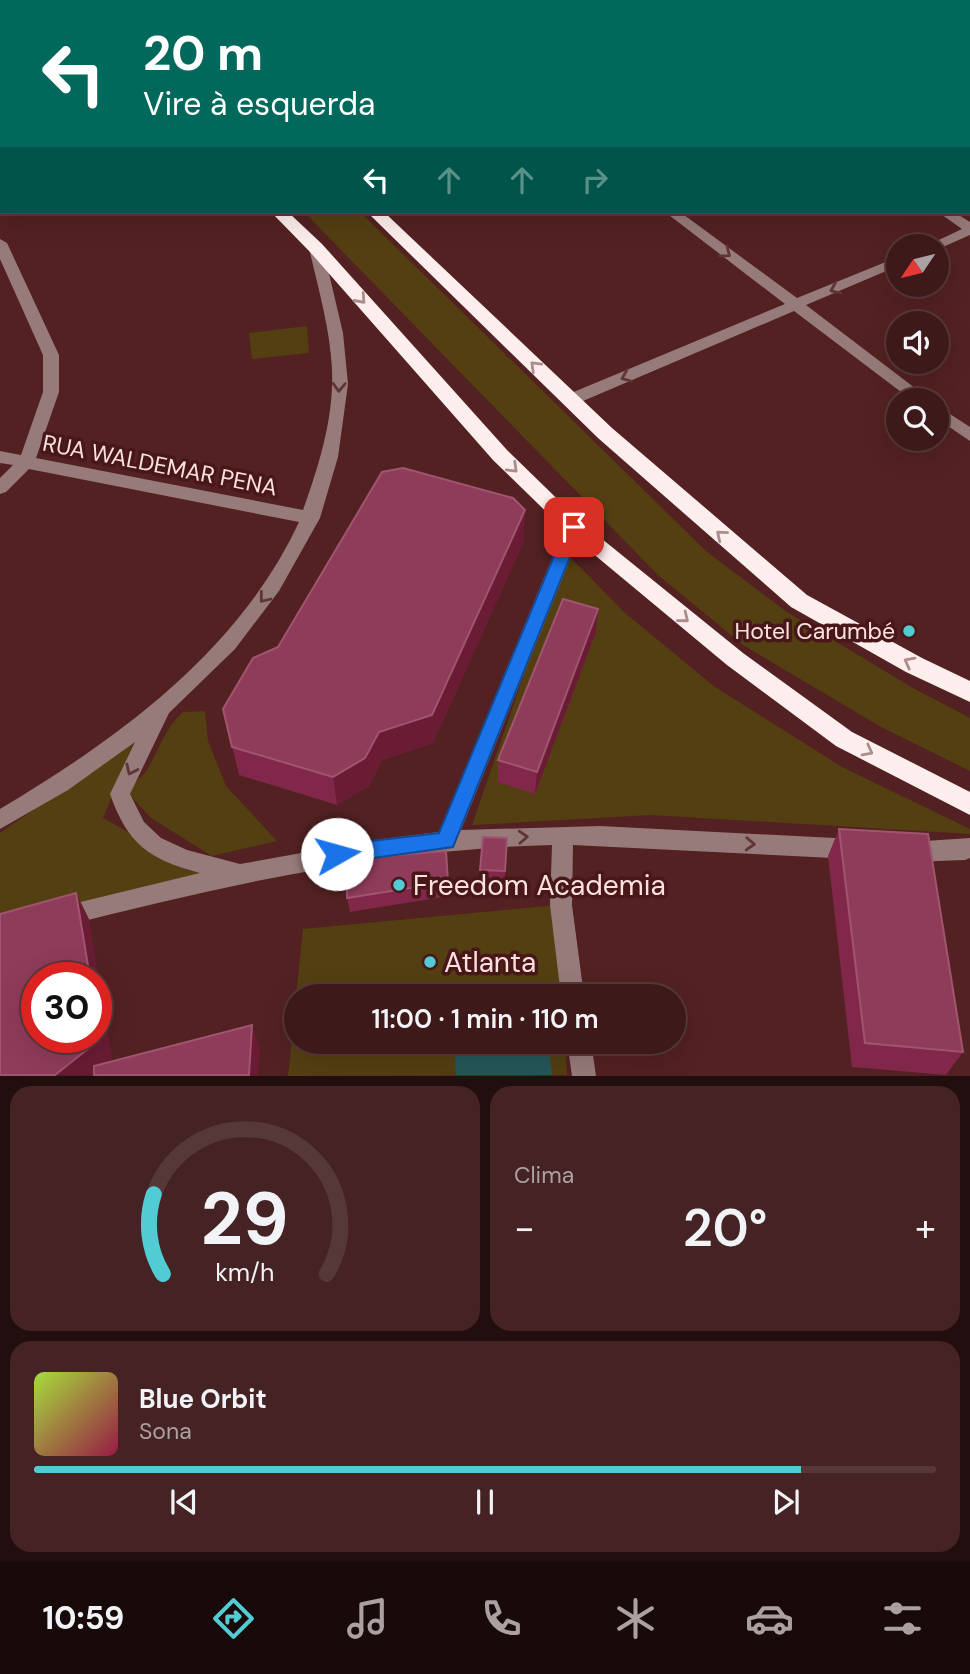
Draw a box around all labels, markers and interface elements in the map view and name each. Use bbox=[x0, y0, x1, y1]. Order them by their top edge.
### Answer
text: 20 m bbox=[143, 21, 263, 85]
icon: left bbox=[28, 28, 119, 119]
text: Vire à esquerda bbox=[143, 83, 375, 125]
icon: left bbox=[357, 161, 395, 199]
icon: ahead bbox=[430, 161, 468, 199]
icon: ahead bbox=[503, 161, 541, 199]
icon: right bbox=[576, 161, 614, 199]
north arrow bbox=[886, 234, 948, 298]
map controls bbox=[886, 234, 949, 451]
one-way arrow bbox=[718, 244, 731, 257]
one-way arrow bbox=[830, 280, 842, 294]
one-way arrow bbox=[353, 291, 365, 304]
button: sound bbox=[886, 311, 949, 374]
one-way arrow bbox=[530, 361, 543, 374]
one-way arrow bbox=[620, 369, 633, 383]
one-way arrow bbox=[331, 382, 347, 393]
button: search bbox=[886, 388, 949, 451]
street label: RUA WALDEMAR PENA bbox=[40, 428, 280, 502]
one-way arrow bbox=[505, 459, 518, 472]
pin bbox=[544, 497, 604, 557]
icon: arrive bbox=[555, 508, 593, 546]
one-way arrow bbox=[717, 531, 730, 543]
one-way arrow bbox=[260, 590, 273, 603]
one-way arrow bbox=[677, 609, 689, 622]
place label: Hotel Carumbé bbox=[735, 616, 895, 646]
marker: Hotel Carumbé bbox=[901, 623, 917, 639]
one-way arrow bbox=[904, 657, 916, 670]
one-way arrow bbox=[861, 743, 873, 757]
one-way arrow bbox=[125, 763, 139, 775]
position arrow bbox=[300, 817, 374, 891]
one-way arrow bbox=[518, 830, 529, 845]
one-way arrow bbox=[745, 837, 756, 852]
place label: Freedom Academia bbox=[413, 867, 666, 904]
marker: Freedom Academia bbox=[391, 877, 407, 893]
place label: Atlanta bbox=[444, 944, 536, 981]
marker: Atlanta bbox=[422, 954, 438, 970]
speed limit sign: 30 bbox=[21, 962, 112, 1053]
text: 11:00 · 1 min · 110 m bbox=[372, 1002, 598, 1036]
text: Clima bbox=[514, 1160, 574, 1190]
text: 29 bbox=[201, 1173, 289, 1268]
text: 20° bbox=[683, 1194, 767, 1262]
text: − bbox=[514, 1203, 535, 1253]
text: + bbox=[915, 1203, 936, 1253]
text: km/h bbox=[215, 1256, 275, 1289]
text: Blue Orbit bbox=[139, 1382, 267, 1416]
text: Sona bbox=[139, 1416, 192, 1446]
icon: previous bbox=[165, 1483, 203, 1521]
icon: pause bbox=[466, 1483, 504, 1521]
icon: next bbox=[767, 1483, 805, 1521]
icon: directions bbox=[209, 1594, 258, 1643]
icon: music bbox=[343, 1594, 392, 1643]
icon: phone bbox=[477, 1594, 526, 1643]
icon: climate bbox=[611, 1594, 660, 1643]
icon: car bbox=[745, 1594, 794, 1643]
icon: filters bbox=[878, 1594, 927, 1643]
text: 10:59 bbox=[42, 1597, 124, 1639]

